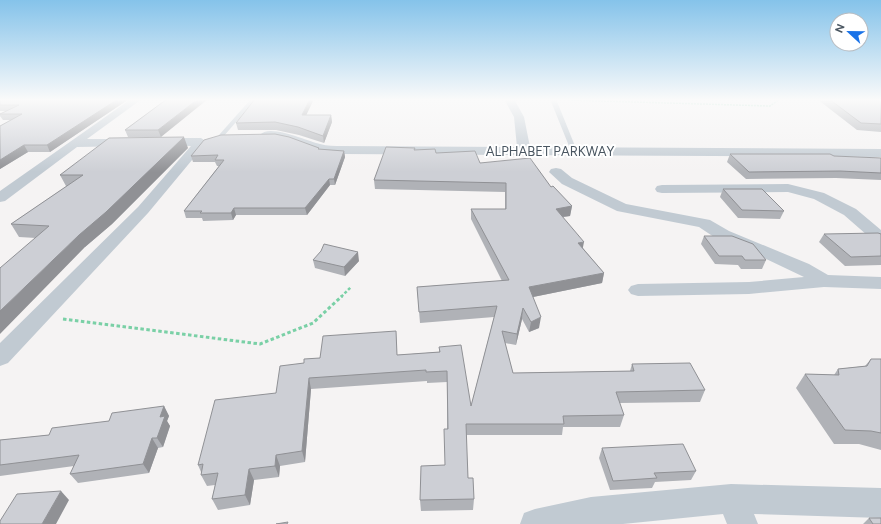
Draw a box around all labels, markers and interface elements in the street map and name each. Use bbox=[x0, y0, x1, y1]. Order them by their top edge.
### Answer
north arrow bbox=[829, 12, 869, 52]
text: N bbox=[833, 22, 848, 35]
street label: ALPHABET PARKWAY bbox=[486, 144, 614, 159]

